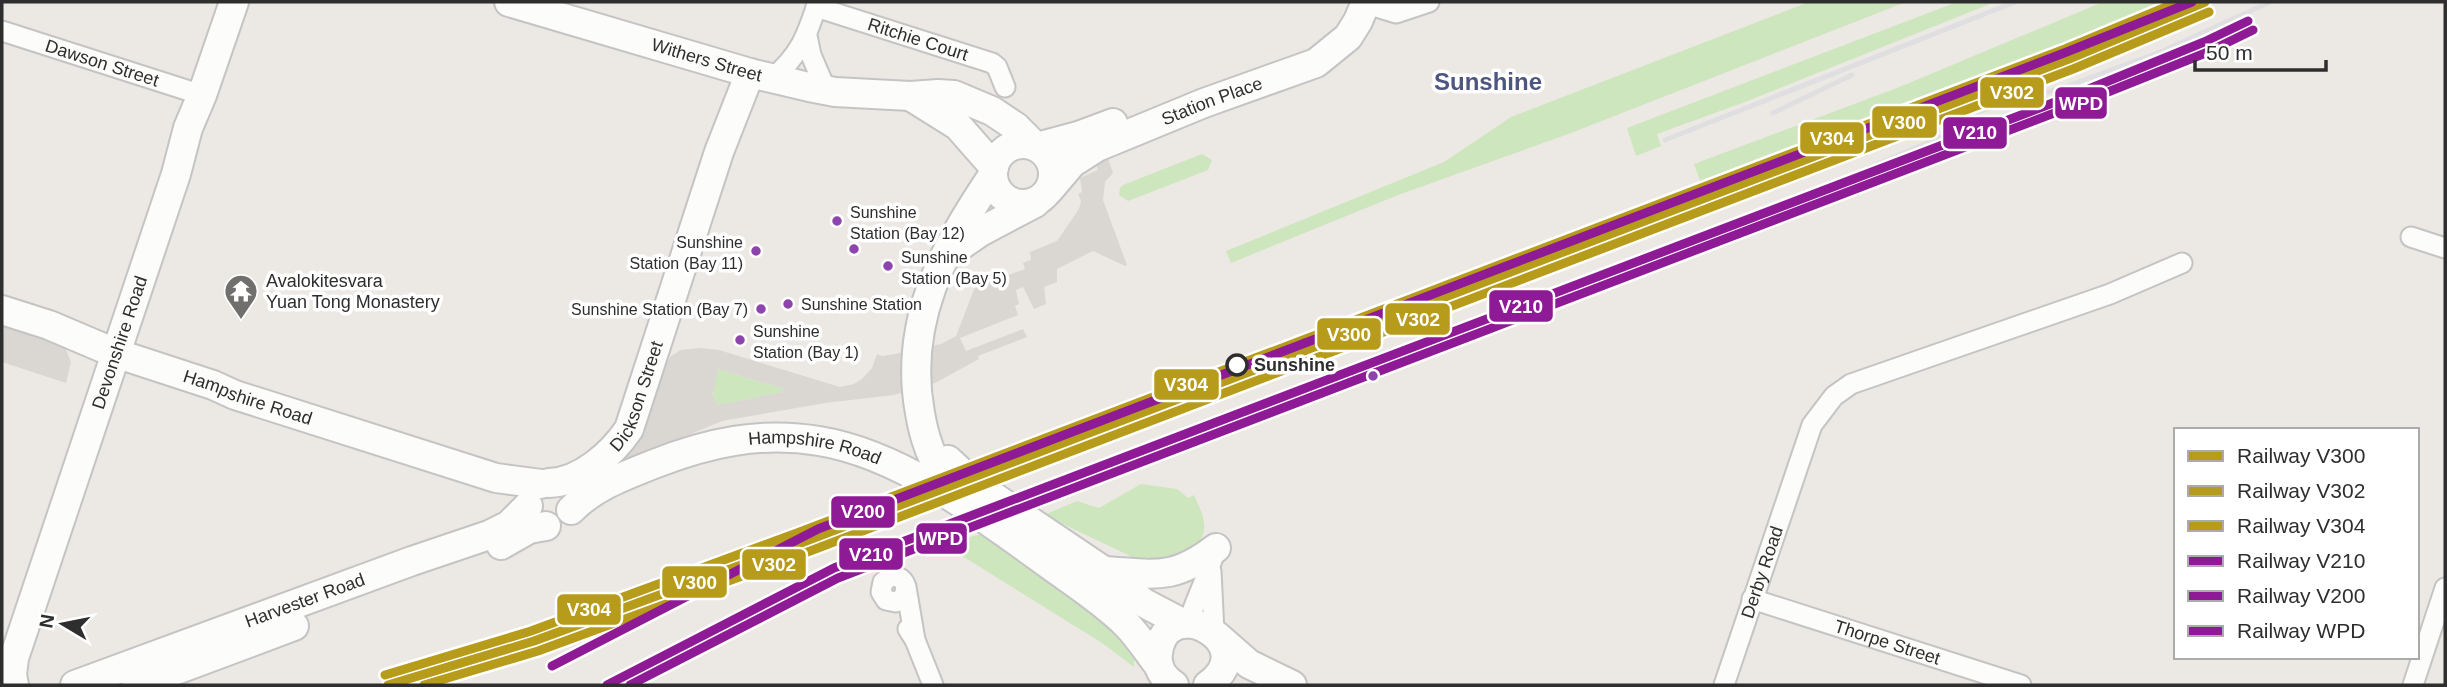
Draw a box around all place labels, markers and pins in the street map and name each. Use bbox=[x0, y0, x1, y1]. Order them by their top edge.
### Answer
place label: Sunshine Station (Bay 12) bbox=[850, 204, 965, 242]
marker: Sunshine Station (Bay 12) bbox=[830, 214, 844, 228]
place label: Sunshine Station (Bay 11) bbox=[629, 234, 743, 272]
unlabelled marker bbox=[847, 242, 861, 256]
marker: Sunshine Station (Bay 11) bbox=[749, 244, 763, 258]
place label: Sunshine Station (Bay 5) bbox=[901, 249, 1007, 287]
marker: Sunshine Station (Bay 5) bbox=[881, 259, 895, 273]
place label: Avalokitesvara Yuan Tong Monastery bbox=[266, 271, 440, 312]
temple icon: Avalokitesvara Yuan Tong Monastery bbox=[222, 272, 260, 321]
place label: Sunshine Station bbox=[801, 296, 922, 313]
marker: Sunshine Station bbox=[781, 297, 795, 311]
place label: Sunshine Station (Bay 7) bbox=[571, 301, 748, 318]
marker: Sunshine Station (Bay 7) bbox=[754, 302, 768, 316]
place label: Sunshine Station (Bay 1) bbox=[753, 323, 859, 361]
marker: Sunshine Station (Bay 1) bbox=[733, 333, 747, 347]
marker: Sunshine bbox=[1226, 354, 1248, 376]
place label: Sunshine bbox=[1254, 355, 1335, 375]
unlabelled marker bbox=[1366, 369, 1380, 383]

